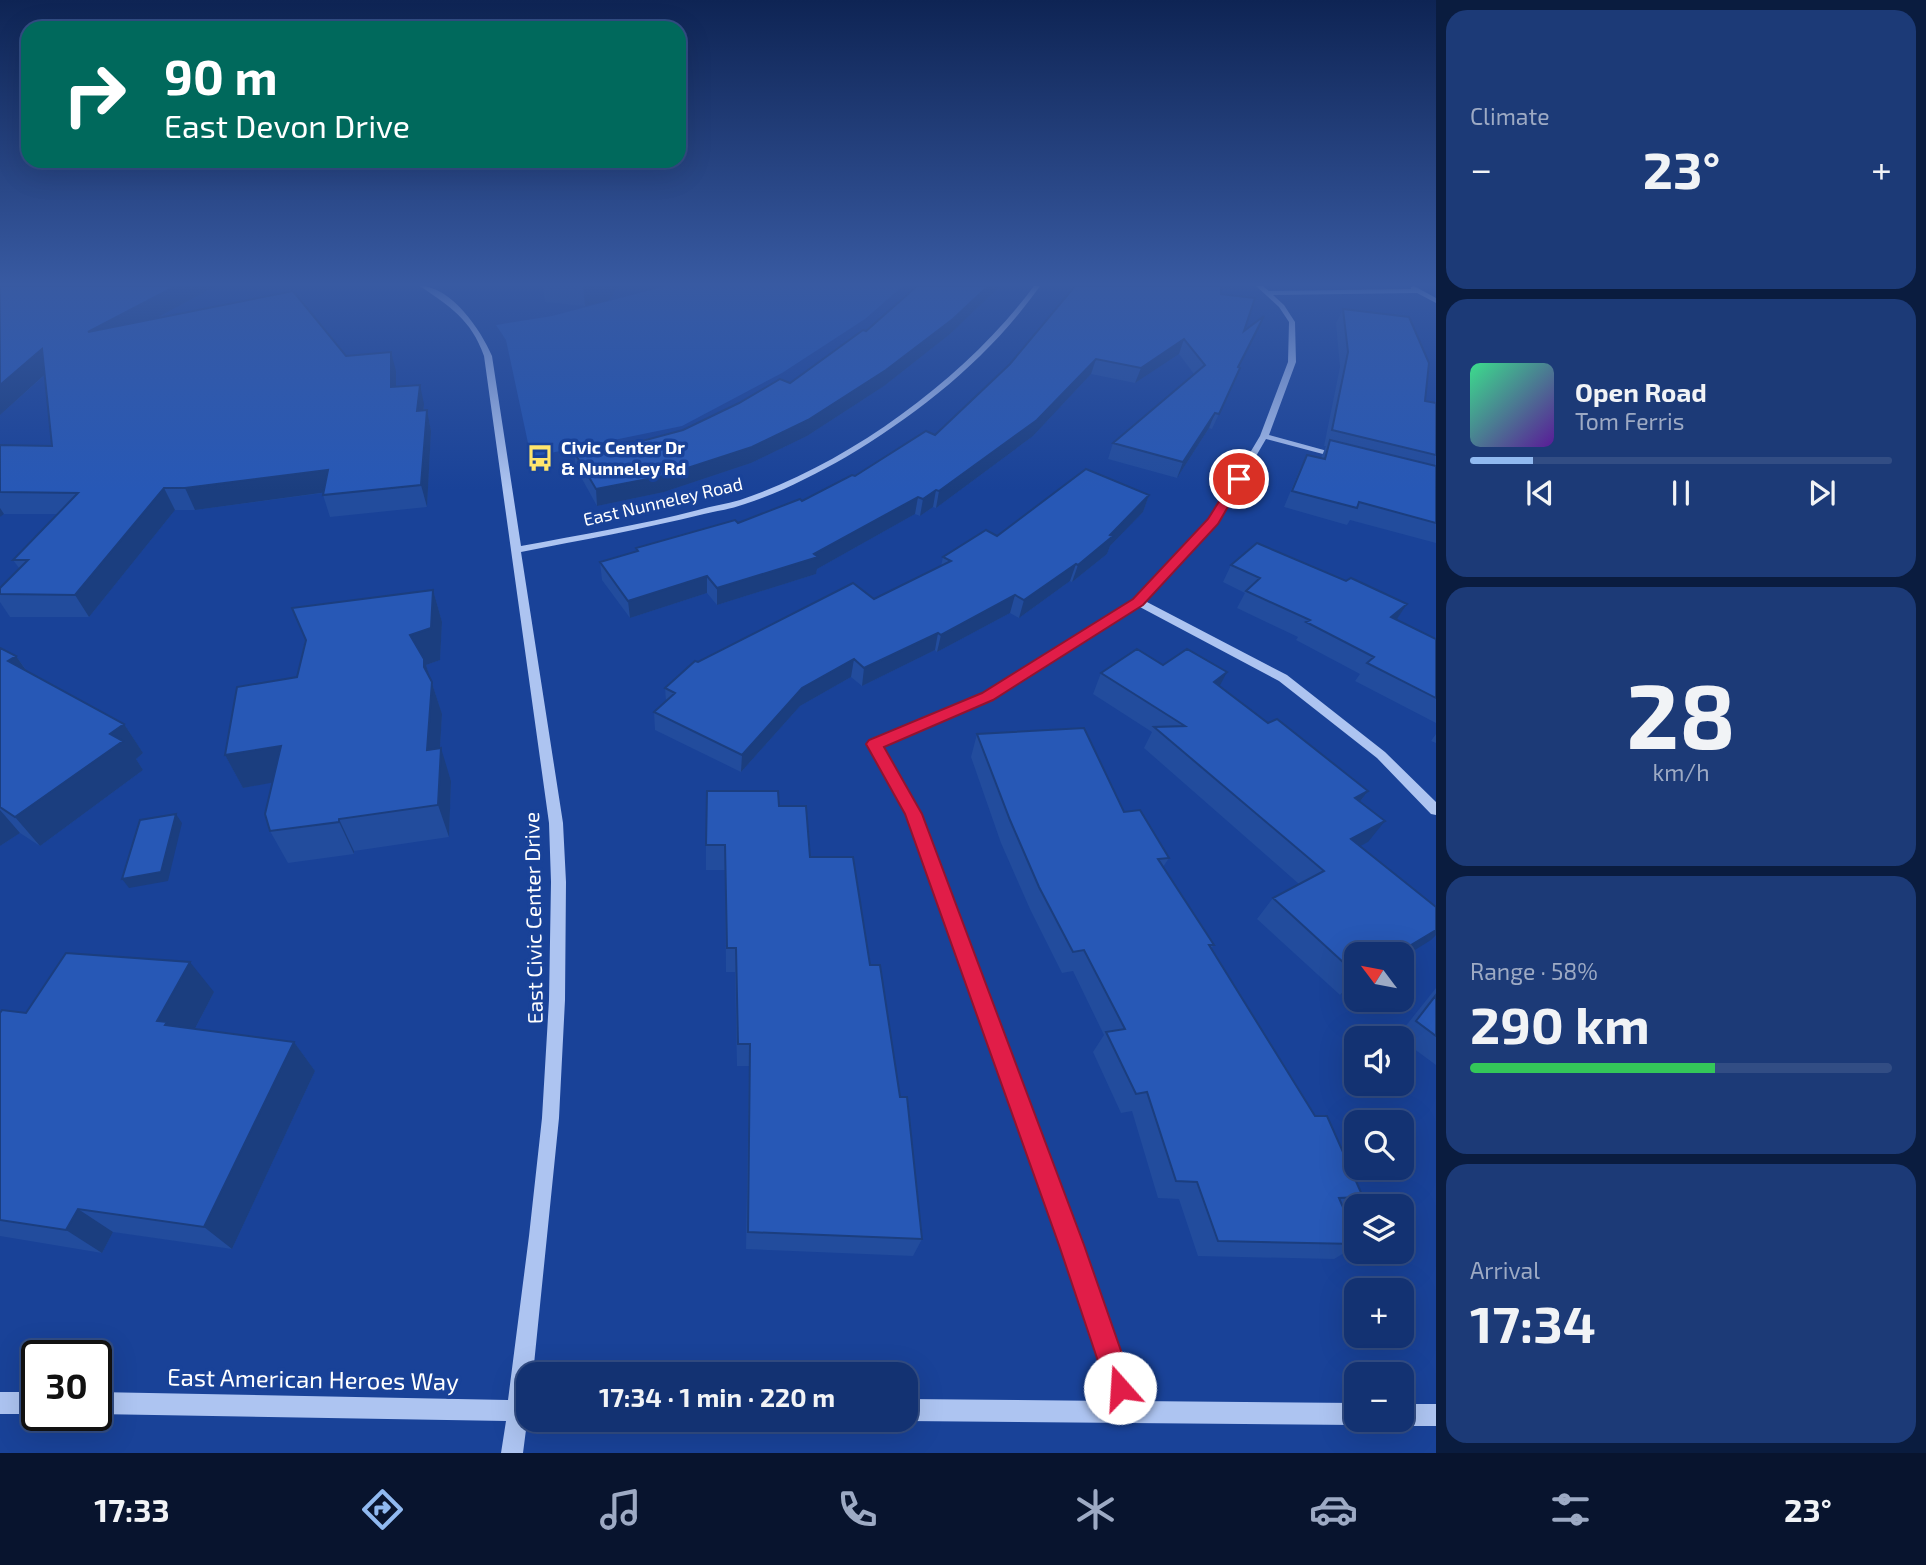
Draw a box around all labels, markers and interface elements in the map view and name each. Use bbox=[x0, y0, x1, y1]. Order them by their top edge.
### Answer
text: 90 m bbox=[164, 46, 278, 105]
icon: right bbox=[49, 49, 140, 140]
text: Climate bbox=[1470, 102, 1550, 130]
text: East Devon Drive bbox=[164, 106, 410, 144]
text: 23° bbox=[1643, 137, 1720, 199]
text: − bbox=[1470, 145, 1492, 191]
text: + bbox=[1871, 145, 1892, 191]
text: Open Road bbox=[1575, 376, 1707, 407]
text: Tom Ferris bbox=[1575, 407, 1684, 435]
place label: Civic Center Dr & Nunneley Rd bbox=[561, 436, 686, 479]
bus stop icon: Civic Center Dr & Nunneley Rd bbox=[525, 443, 555, 473]
pin bbox=[1209, 449, 1269, 509]
icon: arrive bbox=[1220, 460, 1258, 498]
street label: East Nunneley Road bbox=[581, 472, 745, 530]
icon: previous bbox=[1521, 474, 1559, 512]
icon: pause bbox=[1662, 474, 1700, 512]
icon: next bbox=[1803, 474, 1841, 512]
text: 28 bbox=[1626, 658, 1736, 767]
text: km/h bbox=[1652, 758, 1710, 786]
street label: East Civic Center Drive bbox=[518, 812, 547, 1024]
north arrow bbox=[1344, 942, 1414, 1012]
map controls bbox=[1344, 942, 1414, 1432]
text: Range · 58% bbox=[1470, 957, 1598, 985]
text: 290 km bbox=[1470, 992, 1650, 1054]
button: sound bbox=[1344, 1026, 1414, 1096]
button: search bbox=[1344, 1110, 1414, 1180]
button: layers bbox=[1344, 1194, 1414, 1264]
text: Arrival bbox=[1470, 1256, 1540, 1284]
button: + bbox=[1344, 1278, 1414, 1348]
text: 17:34 bbox=[1470, 1291, 1596, 1353]
speed limit sign: 30 bbox=[21, 1340, 112, 1431]
position arrow bbox=[1083, 1351, 1157, 1425]
street label: East American Heroes Way bbox=[167, 1361, 459, 1396]
button: − bbox=[1344, 1362, 1414, 1432]
text: 17:34 · 1 min · 220 m bbox=[599, 1381, 835, 1412]
icon: directions bbox=[358, 1485, 407, 1534]
icon: music bbox=[596, 1485, 645, 1534]
icon: phone bbox=[833, 1485, 882, 1534]
icon: climate bbox=[1071, 1485, 1120, 1534]
icon: car bbox=[1309, 1485, 1358, 1534]
icon: filters bbox=[1546, 1485, 1595, 1534]
text: 17:33 bbox=[94, 1490, 170, 1528]
text: 23° bbox=[1784, 1490, 1832, 1528]

